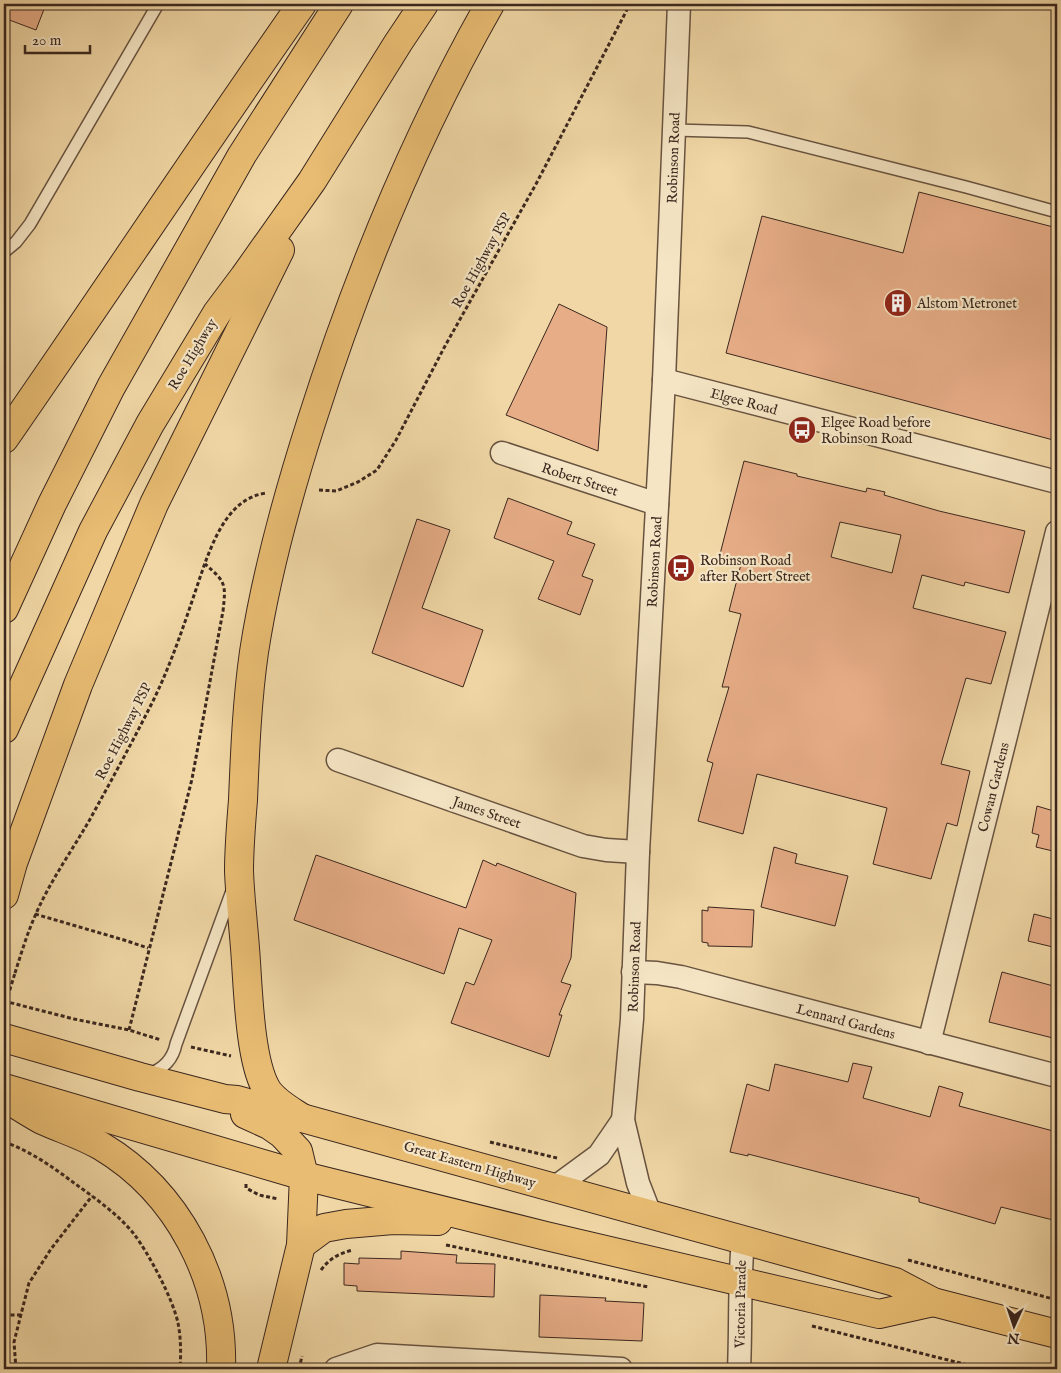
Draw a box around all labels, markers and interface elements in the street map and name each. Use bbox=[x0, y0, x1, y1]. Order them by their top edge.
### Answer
scale bar bbox=[25, 22, 90, 54]
text: 20 m bbox=[32, 31, 62, 50]
street label: Robinson Road bbox=[663, 112, 685, 204]
street label: Roe Highway PSP bbox=[448, 209, 516, 311]
building icon: Alstom Metronet bbox=[883, 288, 913, 318]
place label: Alstom Metronet bbox=[916, 295, 1017, 313]
street label: Roe Highway bbox=[164, 315, 221, 394]
street label: Elgee Road bbox=[708, 384, 780, 420]
place label: Elgee Road before Robinson Road bbox=[821, 414, 931, 448]
bus stop icon: Elgee Road before Robinson Road bbox=[787, 415, 817, 445]
street label: Robert Street bbox=[539, 459, 621, 501]
street label: Robinson Road bbox=[644, 515, 666, 608]
place label: Robinson Road after Robert Street bbox=[700, 552, 811, 586]
bus stop icon: Robinson Road after Robert Street bbox=[666, 553, 696, 583]
street label: Roe Highway PSP bbox=[92, 680, 156, 783]
street label: Cowan Gardens bbox=[974, 740, 1014, 834]
street label: James Street bbox=[448, 792, 524, 833]
street label: Robinson Road bbox=[624, 921, 646, 1013]
street label: Lennard Gardens bbox=[794, 1000, 897, 1044]
street label: Great Eastern Highway bbox=[402, 1137, 538, 1192]
street label: Victoria Parade bbox=[731, 1259, 751, 1349]
north arrow bbox=[988, 1300, 1038, 1350]
text: N bbox=[1007, 1329, 1021, 1347]

